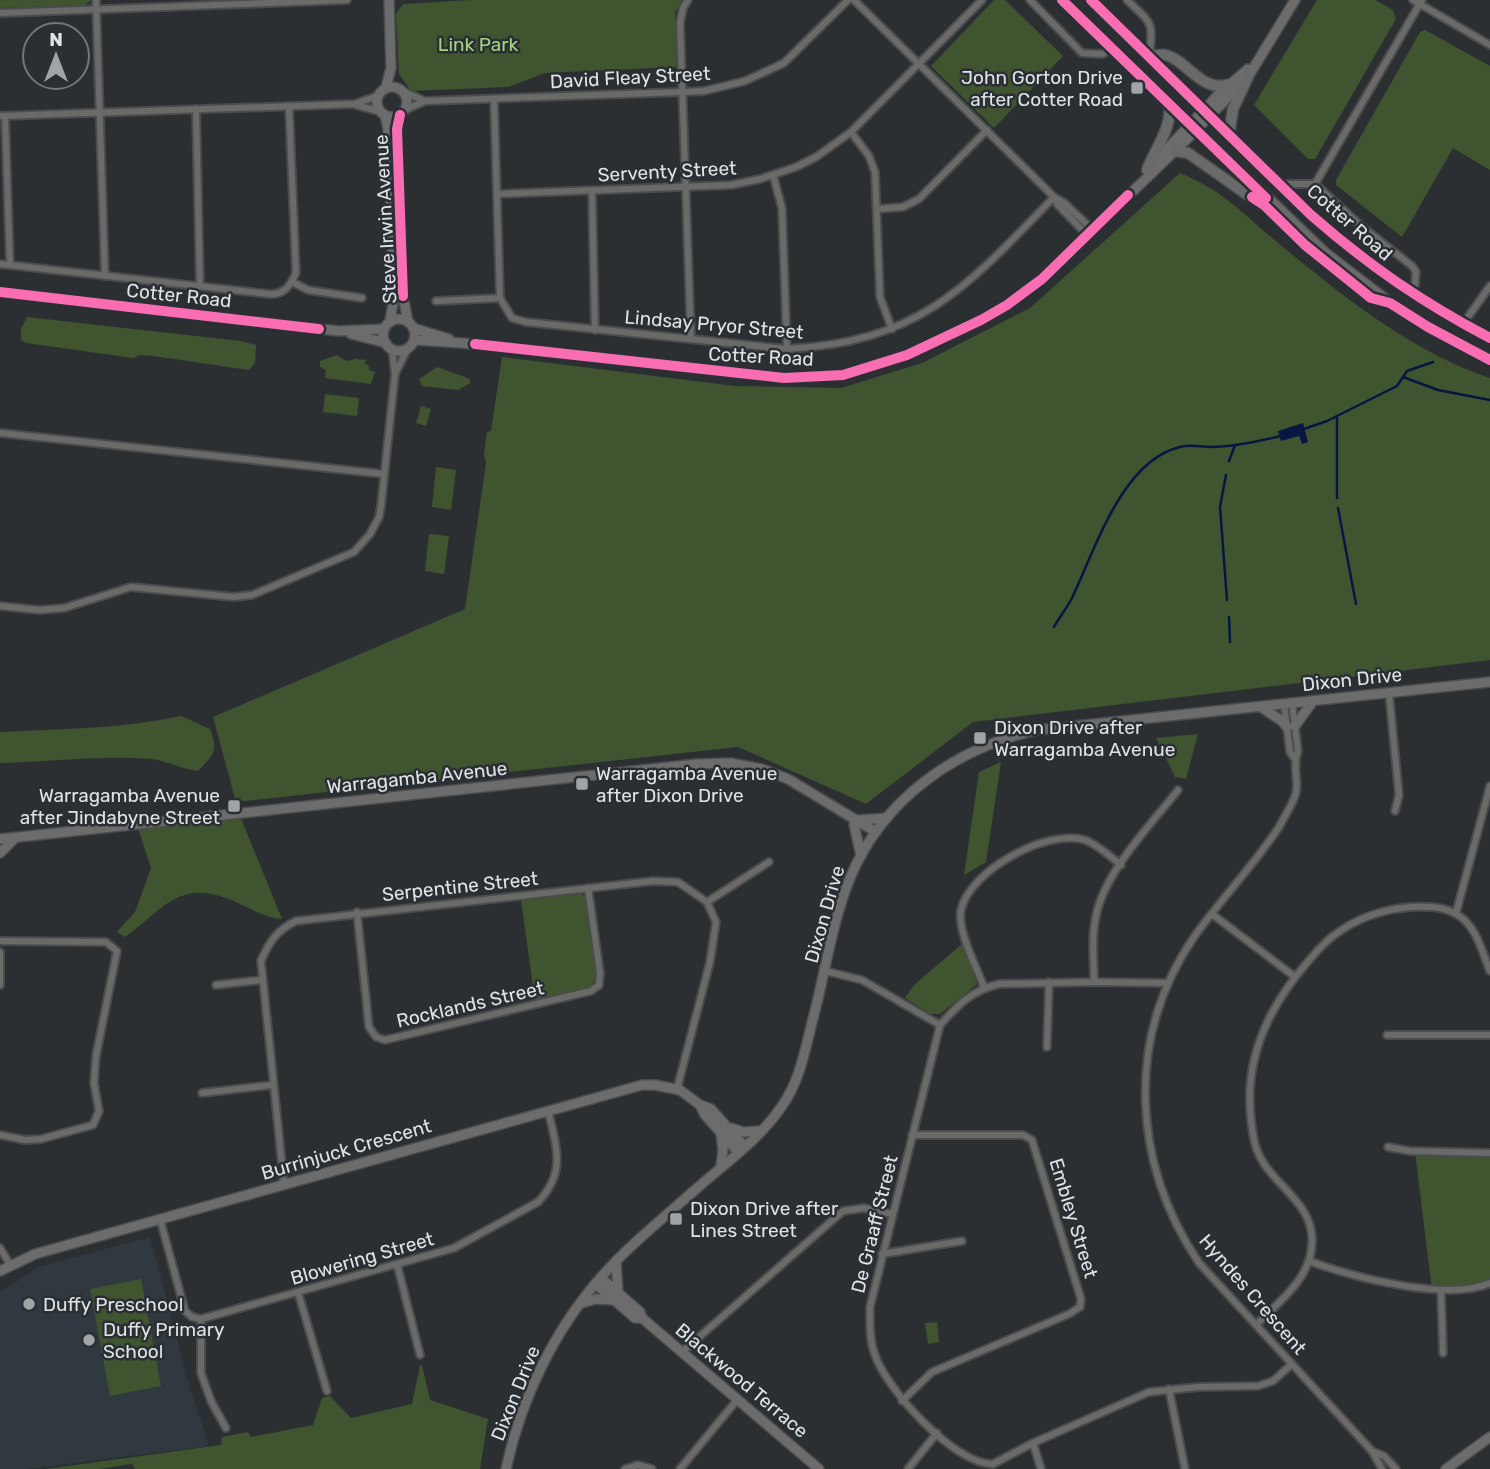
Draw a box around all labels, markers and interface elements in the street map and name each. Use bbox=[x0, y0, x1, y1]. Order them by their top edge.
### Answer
north arrow bbox=[21, 21, 91, 91]
text: N bbox=[49, 28, 63, 51]
park label: Link Park bbox=[438, 33, 518, 56]
street label: David Fleay Street bbox=[549, 62, 711, 93]
place label: John Gorton Drive after Cotter Road bbox=[961, 66, 1123, 111]
marker: John Gorton Drive after Cotter Road bbox=[1129, 80, 1145, 96]
street label: Steve Irwin Avenue bbox=[370, 134, 401, 304]
street label: Serventy Street bbox=[597, 156, 738, 187]
street label: Cotter Road bbox=[1302, 179, 1397, 266]
street label: Cotter Road bbox=[125, 279, 233, 312]
street label: Lindsay Pryor Street bbox=[624, 305, 805, 344]
street label: Cotter Road bbox=[708, 342, 814, 371]
street label: Dixon Drive bbox=[1301, 663, 1403, 696]
place label: Dixon Drive after Warragamba Avenue bbox=[994, 716, 1175, 761]
marker: Dixon Drive after Warragamba Avenue bbox=[972, 730, 988, 746]
street label: Warragamba Avenue bbox=[326, 757, 508, 798]
place label: Warragamba Avenue after Dixon Drive bbox=[596, 762, 777, 807]
marker: Warragamba Avenue after Dixon Drive bbox=[574, 776, 590, 792]
place label: Warragamba Avenue after Jindabyne Street bbox=[20, 784, 221, 829]
marker: Warragamba Avenue after Jindabyne Street bbox=[226, 798, 242, 814]
street label: Dixon Drive bbox=[800, 863, 849, 966]
street label: Serpentine Street bbox=[381, 867, 540, 906]
street label: Rocklands Street bbox=[394, 976, 547, 1033]
street label: Burrinjuck Crescent bbox=[259, 1114, 434, 1185]
street label: De Graaff Street bbox=[846, 1152, 903, 1296]
street label: Embley Street bbox=[1044, 1155, 1103, 1281]
place label: Dixon Drive after Lines Street bbox=[690, 1197, 839, 1242]
marker: Dixon Drive after Lines Street bbox=[668, 1211, 684, 1227]
street label: Blowering Street bbox=[288, 1227, 437, 1290]
street label: Hyndes Crescent bbox=[1194, 1229, 1311, 1360]
place label: Duffy Preschool bbox=[43, 1293, 183, 1316]
marker: Duffy Preschool bbox=[21, 1296, 37, 1312]
place label: Duffy Primary School bbox=[103, 1318, 224, 1363]
street label: Blackwood Terrace bbox=[671, 1318, 813, 1443]
marker: Duffy Primary School bbox=[81, 1332, 97, 1348]
street label: Dixon Drive bbox=[486, 1342, 545, 1444]

